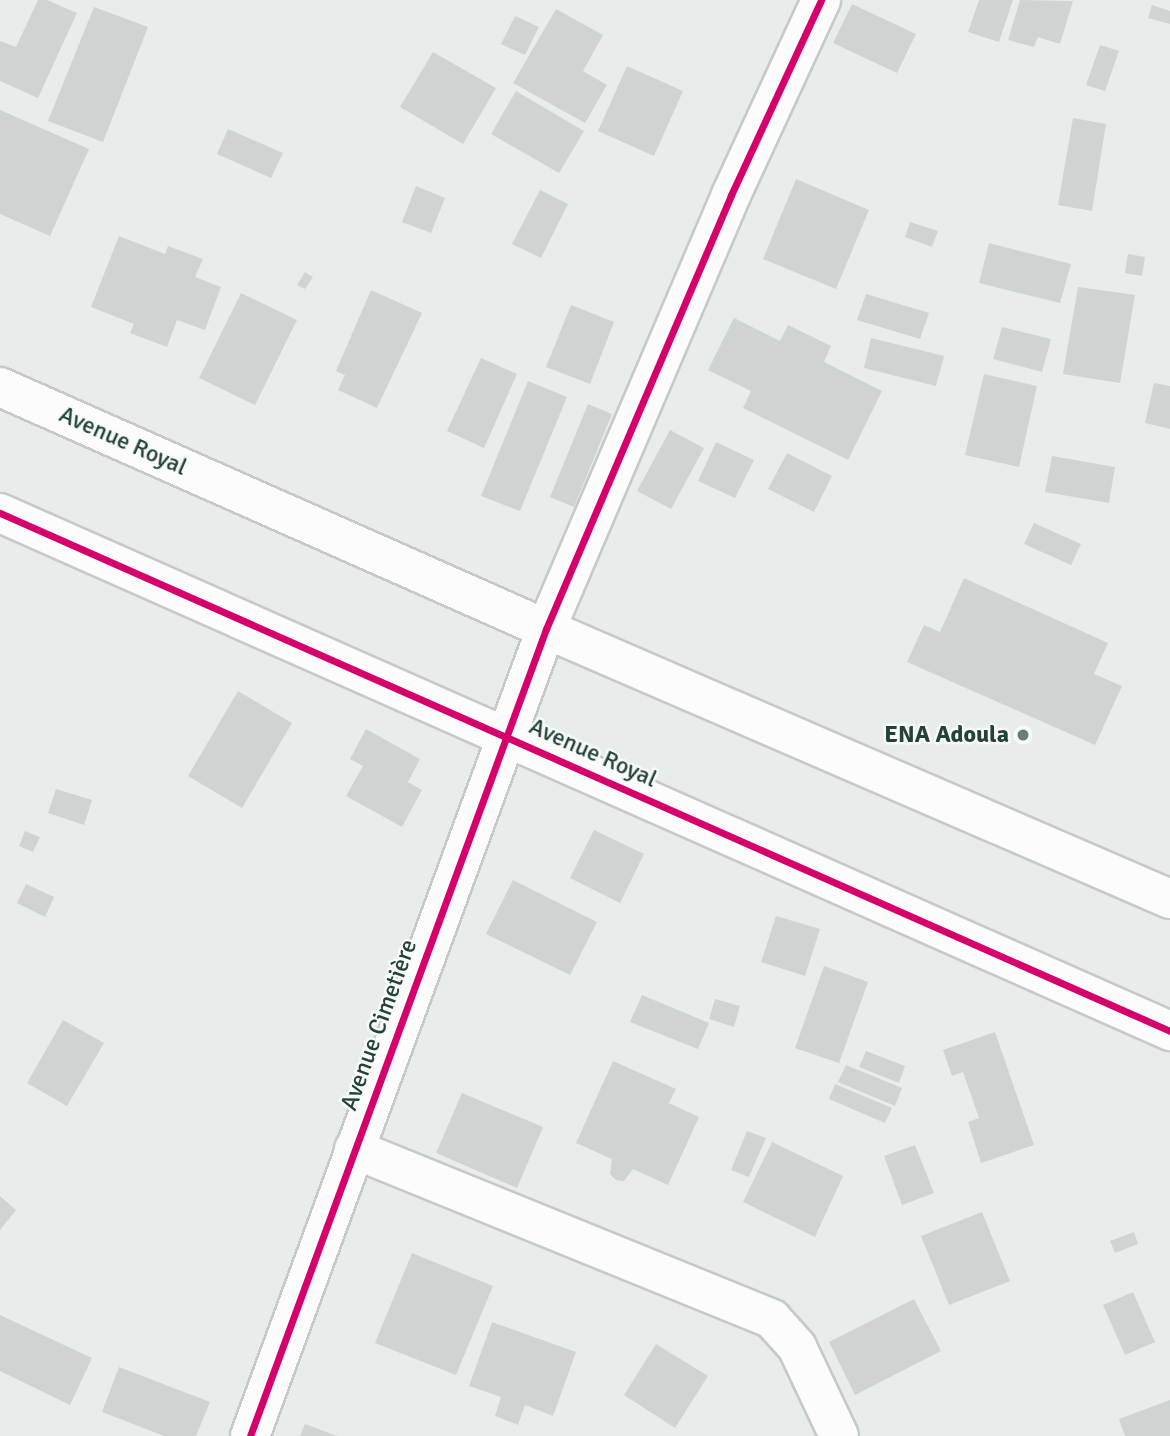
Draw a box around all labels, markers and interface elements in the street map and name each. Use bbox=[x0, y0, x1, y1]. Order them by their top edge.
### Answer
street label: Avenue Royal bbox=[55, 400, 191, 482]
street label: Avenue Royal bbox=[525, 712, 661, 794]
place label: ENA Adoula bbox=[884, 721, 1009, 749]
marker: ENA Adoula bbox=[1015, 727, 1031, 743]
street label: Avenue Cimetière bbox=[335, 936, 423, 1114]

